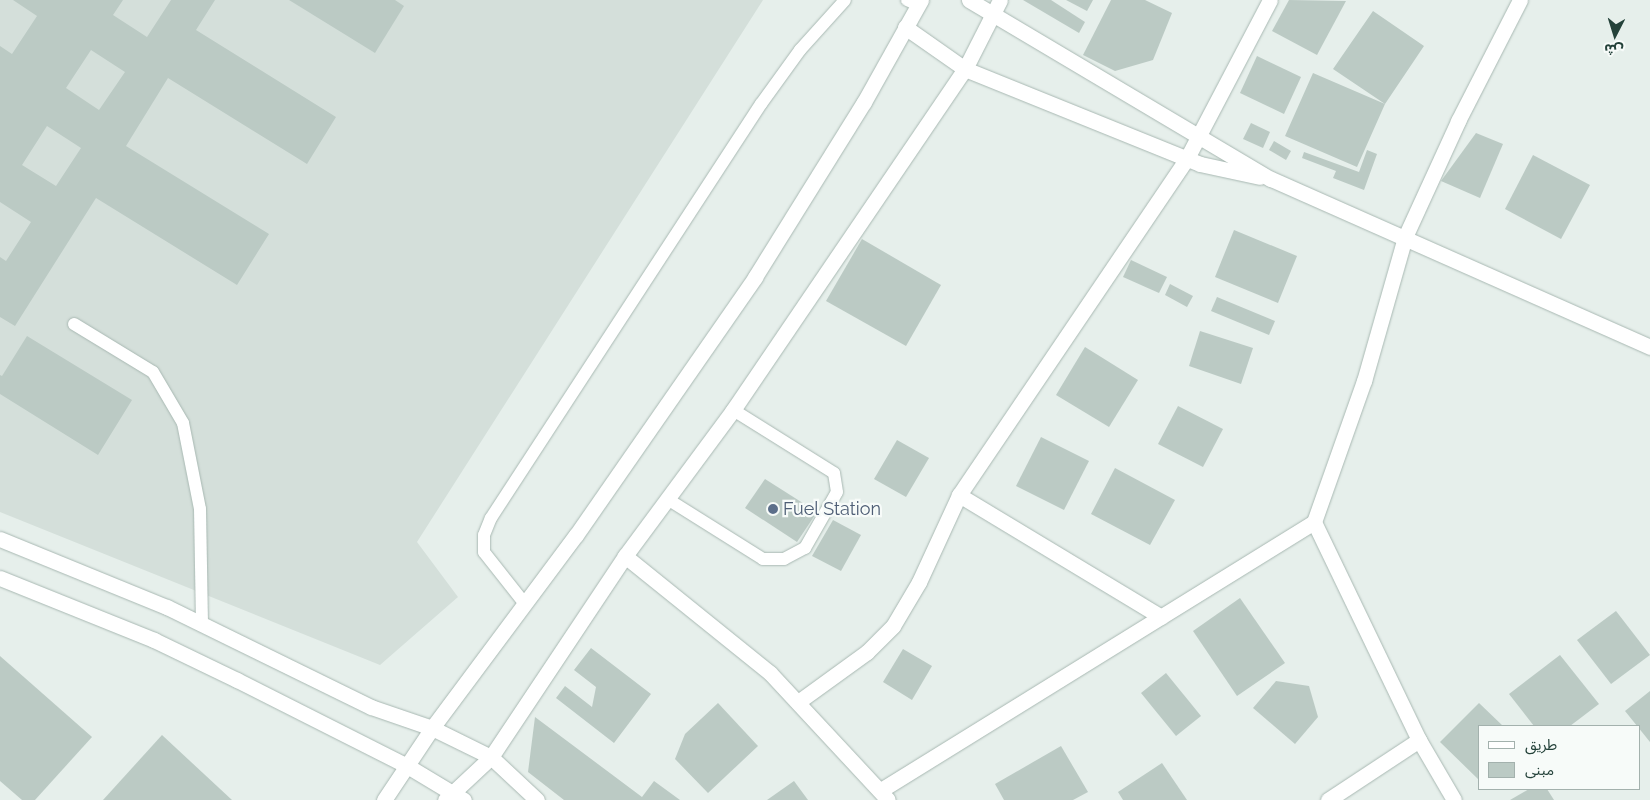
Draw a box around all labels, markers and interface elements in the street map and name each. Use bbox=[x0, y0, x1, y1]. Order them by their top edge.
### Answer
north arrow bbox=[1590, 10, 1640, 60]
text: ش bbox=[1603, 41, 1624, 59]
place label: Fuel Station bbox=[783, 498, 881, 520]
marker: Fuel Station bbox=[767, 503, 779, 515]
legend bbox=[1478, 725, 1640, 790]
text: طريق bbox=[1525, 736, 1557, 754]
text: مبنى bbox=[1525, 761, 1554, 779]

